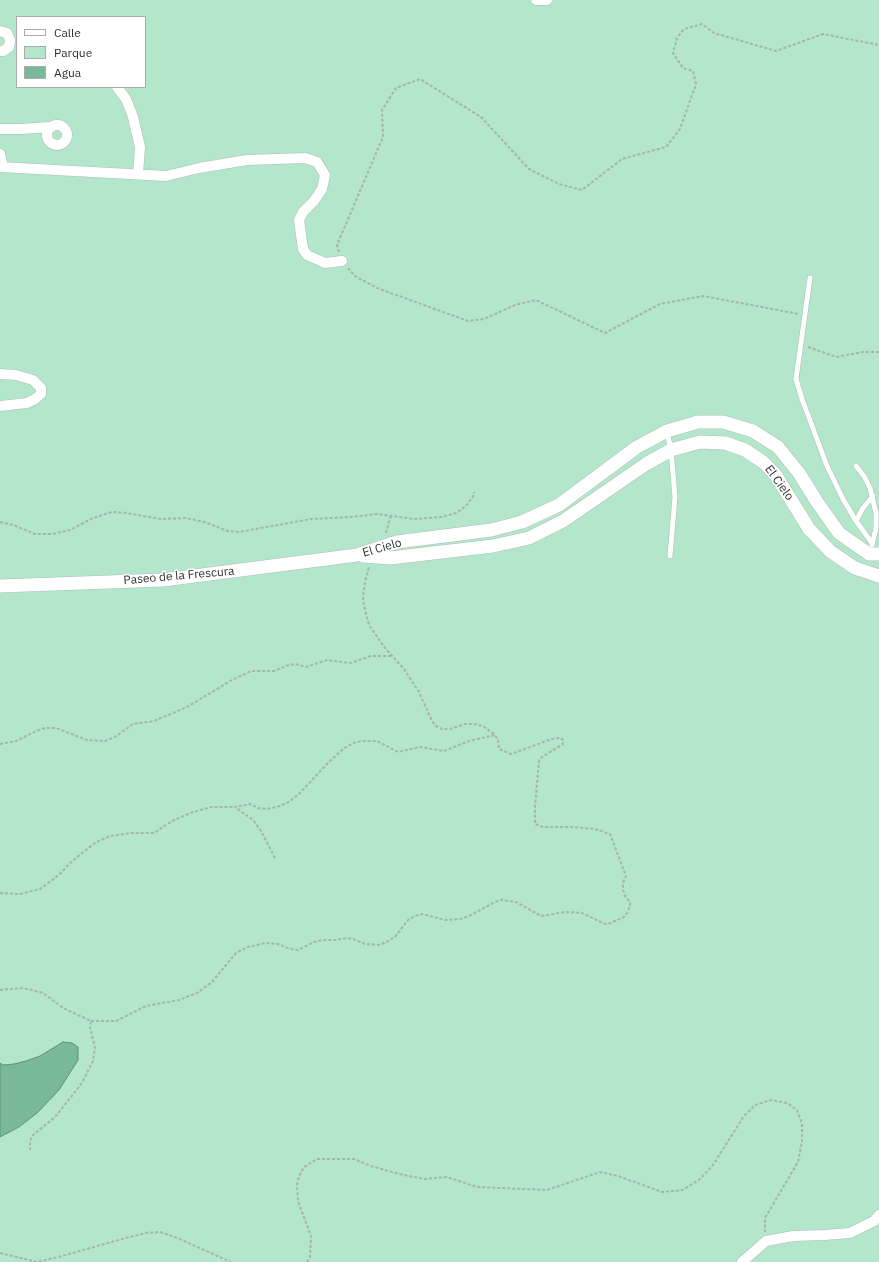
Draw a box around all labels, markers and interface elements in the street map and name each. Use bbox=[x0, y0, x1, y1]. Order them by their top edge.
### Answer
legend bbox=[16, 16, 146, 88]
text: Calle bbox=[54, 25, 81, 40]
text: Parque bbox=[54, 45, 92, 60]
text: Agua bbox=[54, 65, 81, 80]
street label: El Cielo bbox=[761, 463, 797, 503]
street label: El Cielo bbox=[361, 536, 403, 560]
street label: Paseo de la Frescura bbox=[123, 564, 235, 588]

